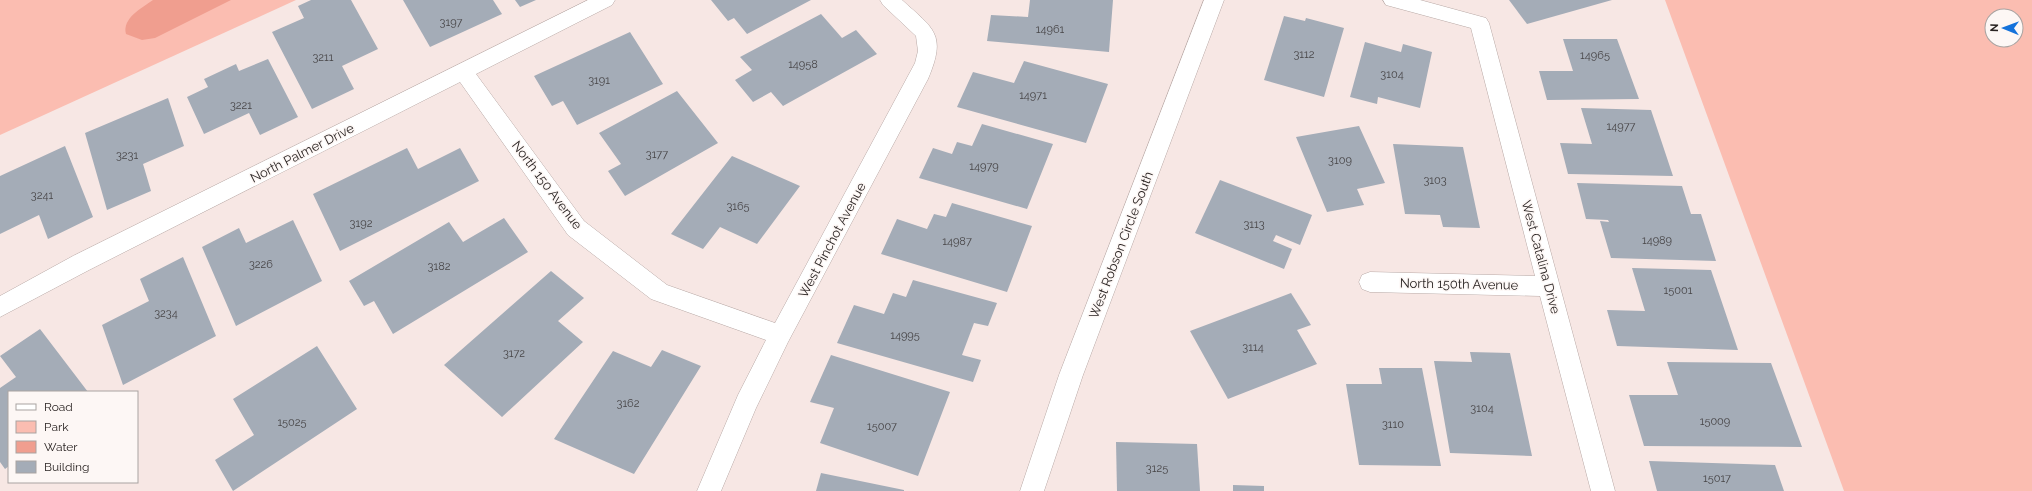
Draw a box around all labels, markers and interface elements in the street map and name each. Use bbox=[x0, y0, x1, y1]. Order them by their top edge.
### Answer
north arrow bbox=[1984, 8, 2024, 48]
house number: 3197 bbox=[440, 16, 463, 29]
house number: 14961 bbox=[1036, 23, 1065, 36]
text: N bbox=[1988, 24, 2001, 32]
house number: 3112 bbox=[1293, 48, 1315, 61]
house number: 14965 bbox=[1580, 49, 1610, 62]
house number: 3211 bbox=[312, 51, 334, 64]
house number: 14958 bbox=[788, 58, 818, 71]
house number: 3104 bbox=[1380, 68, 1404, 81]
house number: 3191 bbox=[588, 74, 610, 87]
house number: 14971 bbox=[1019, 89, 1047, 102]
house number: 3221 bbox=[230, 99, 252, 112]
street label: North Palmer Drive bbox=[248, 120, 357, 186]
house number: 14977 bbox=[1607, 120, 1636, 133]
street label: North 150 Avenue bbox=[509, 138, 585, 232]
house number: 3177 bbox=[646, 148, 668, 161]
house number: 3231 bbox=[116, 149, 138, 162]
house number: 3109 bbox=[1328, 154, 1352, 167]
house number: 14979 bbox=[969, 160, 999, 173]
street label: West Robson Circle South bbox=[1086, 169, 1156, 321]
house number: 3103 bbox=[1423, 174, 1447, 187]
street label: West Pinchot Avenue bbox=[795, 180, 869, 300]
house number: 3241 bbox=[31, 189, 53, 202]
street label: West Catalina Drive bbox=[1519, 199, 1563, 316]
house number: 3165 bbox=[726, 200, 750, 213]
house number: 3192 bbox=[350, 217, 373, 230]
house number: 3113 bbox=[1243, 218, 1265, 231]
house number: 14989 bbox=[1642, 234, 1672, 247]
house number: 14987 bbox=[942, 235, 972, 248]
house number: 3226 bbox=[249, 258, 273, 271]
house number: 3182 bbox=[428, 260, 451, 273]
street label: North 150th Avenue bbox=[1400, 275, 1519, 293]
house number: 15001 bbox=[1664, 284, 1693, 297]
house number: 3234 bbox=[154, 307, 178, 320]
house number: 14995 bbox=[890, 329, 920, 342]
house number: 3114 bbox=[1242, 341, 1264, 354]
house number: 3172 bbox=[503, 347, 525, 360]
legend bbox=[8, 391, 138, 483]
house number: 3162 bbox=[617, 397, 640, 410]
text: Road bbox=[44, 400, 73, 414]
house number: 3104 bbox=[1470, 402, 1494, 415]
house number: 15009 bbox=[1700, 415, 1730, 428]
house number: 15025 bbox=[277, 416, 307, 429]
house number: 3110 bbox=[1382, 418, 1404, 431]
text: Park bbox=[44, 420, 69, 434]
house number: 15007 bbox=[867, 420, 897, 433]
text: Water bbox=[44, 440, 78, 454]
text: Building bbox=[44, 460, 90, 474]
house number: 3125 bbox=[1146, 462, 1168, 475]
house number: 15017 bbox=[1703, 472, 1731, 485]

